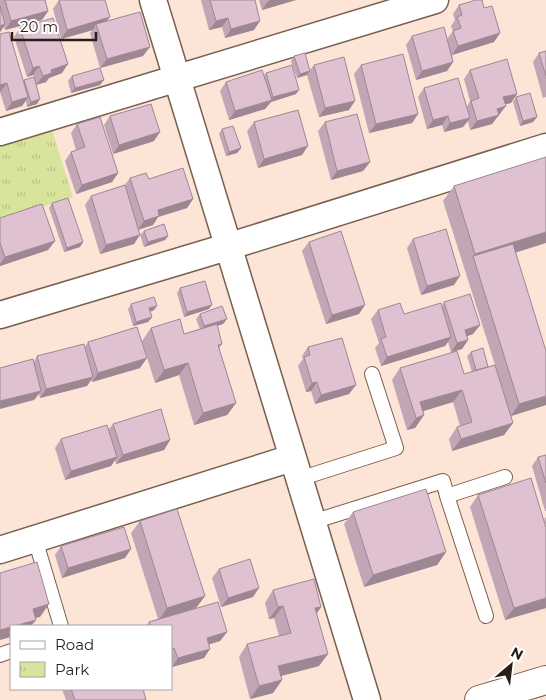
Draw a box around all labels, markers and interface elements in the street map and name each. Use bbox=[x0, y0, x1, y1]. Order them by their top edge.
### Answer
scale bar bbox=[12, 10, 96, 42]
text: 20 m bbox=[20, 17, 58, 36]
legend bbox=[10, 625, 172, 690]
text: Road bbox=[55, 635, 94, 654]
north arrow bbox=[486, 640, 536, 690]
text: N bbox=[508, 643, 526, 664]
text: Park bbox=[55, 660, 89, 679]

